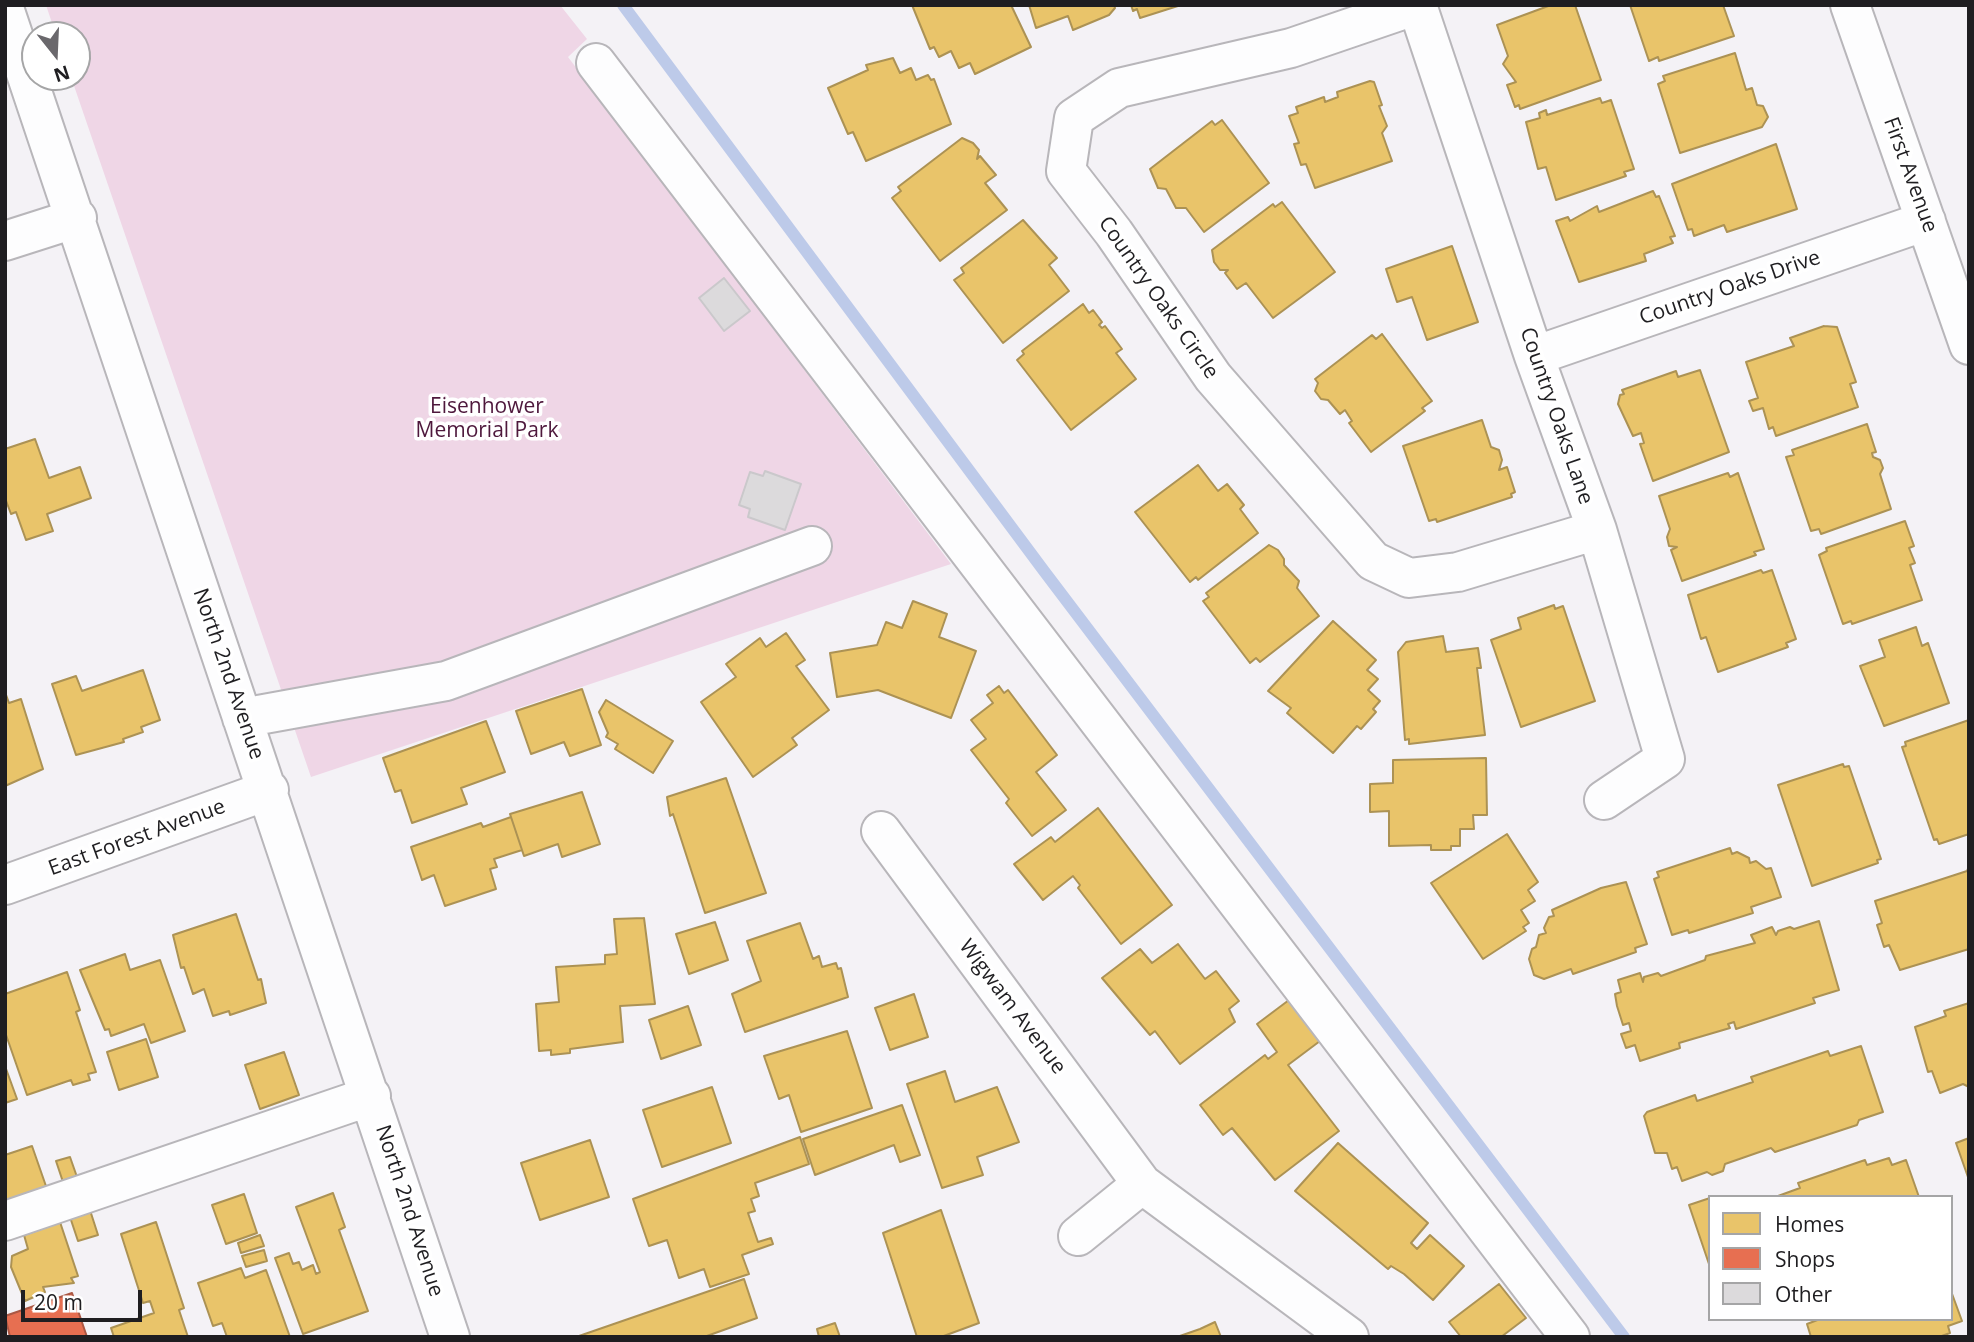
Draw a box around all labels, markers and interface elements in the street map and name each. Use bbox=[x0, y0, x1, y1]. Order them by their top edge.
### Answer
north arrow bbox=[21, 21, 91, 91]
text: N bbox=[51, 59, 73, 89]
street label: First Avenue bbox=[1878, 114, 1942, 236]
street label: Country Oaks Circle bbox=[1092, 212, 1224, 384]
street label: Country Oaks Drive bbox=[1636, 245, 1824, 331]
street label: Country Oaks Lane bbox=[1514, 324, 1598, 508]
park label: Eisenhower Memorial Park bbox=[416, 394, 558, 444]
street label: North 2nd Avenue bbox=[187, 585, 269, 763]
street label: East Forest Avenue bbox=[45, 794, 229, 882]
street label: Wigwam Avenue bbox=[953, 935, 1071, 1079]
street label: North 2nd Avenue bbox=[369, 1122, 449, 1300]
legend bbox=[1708, 1195, 1953, 1321]
text: Homes bbox=[1775, 1210, 1844, 1238]
text: Shops bbox=[1775, 1245, 1835, 1273]
scale bar bbox=[24, 1276, 145, 1320]
text: Other bbox=[1775, 1280, 1832, 1308]
text: 20 m bbox=[34, 1288, 83, 1316]

